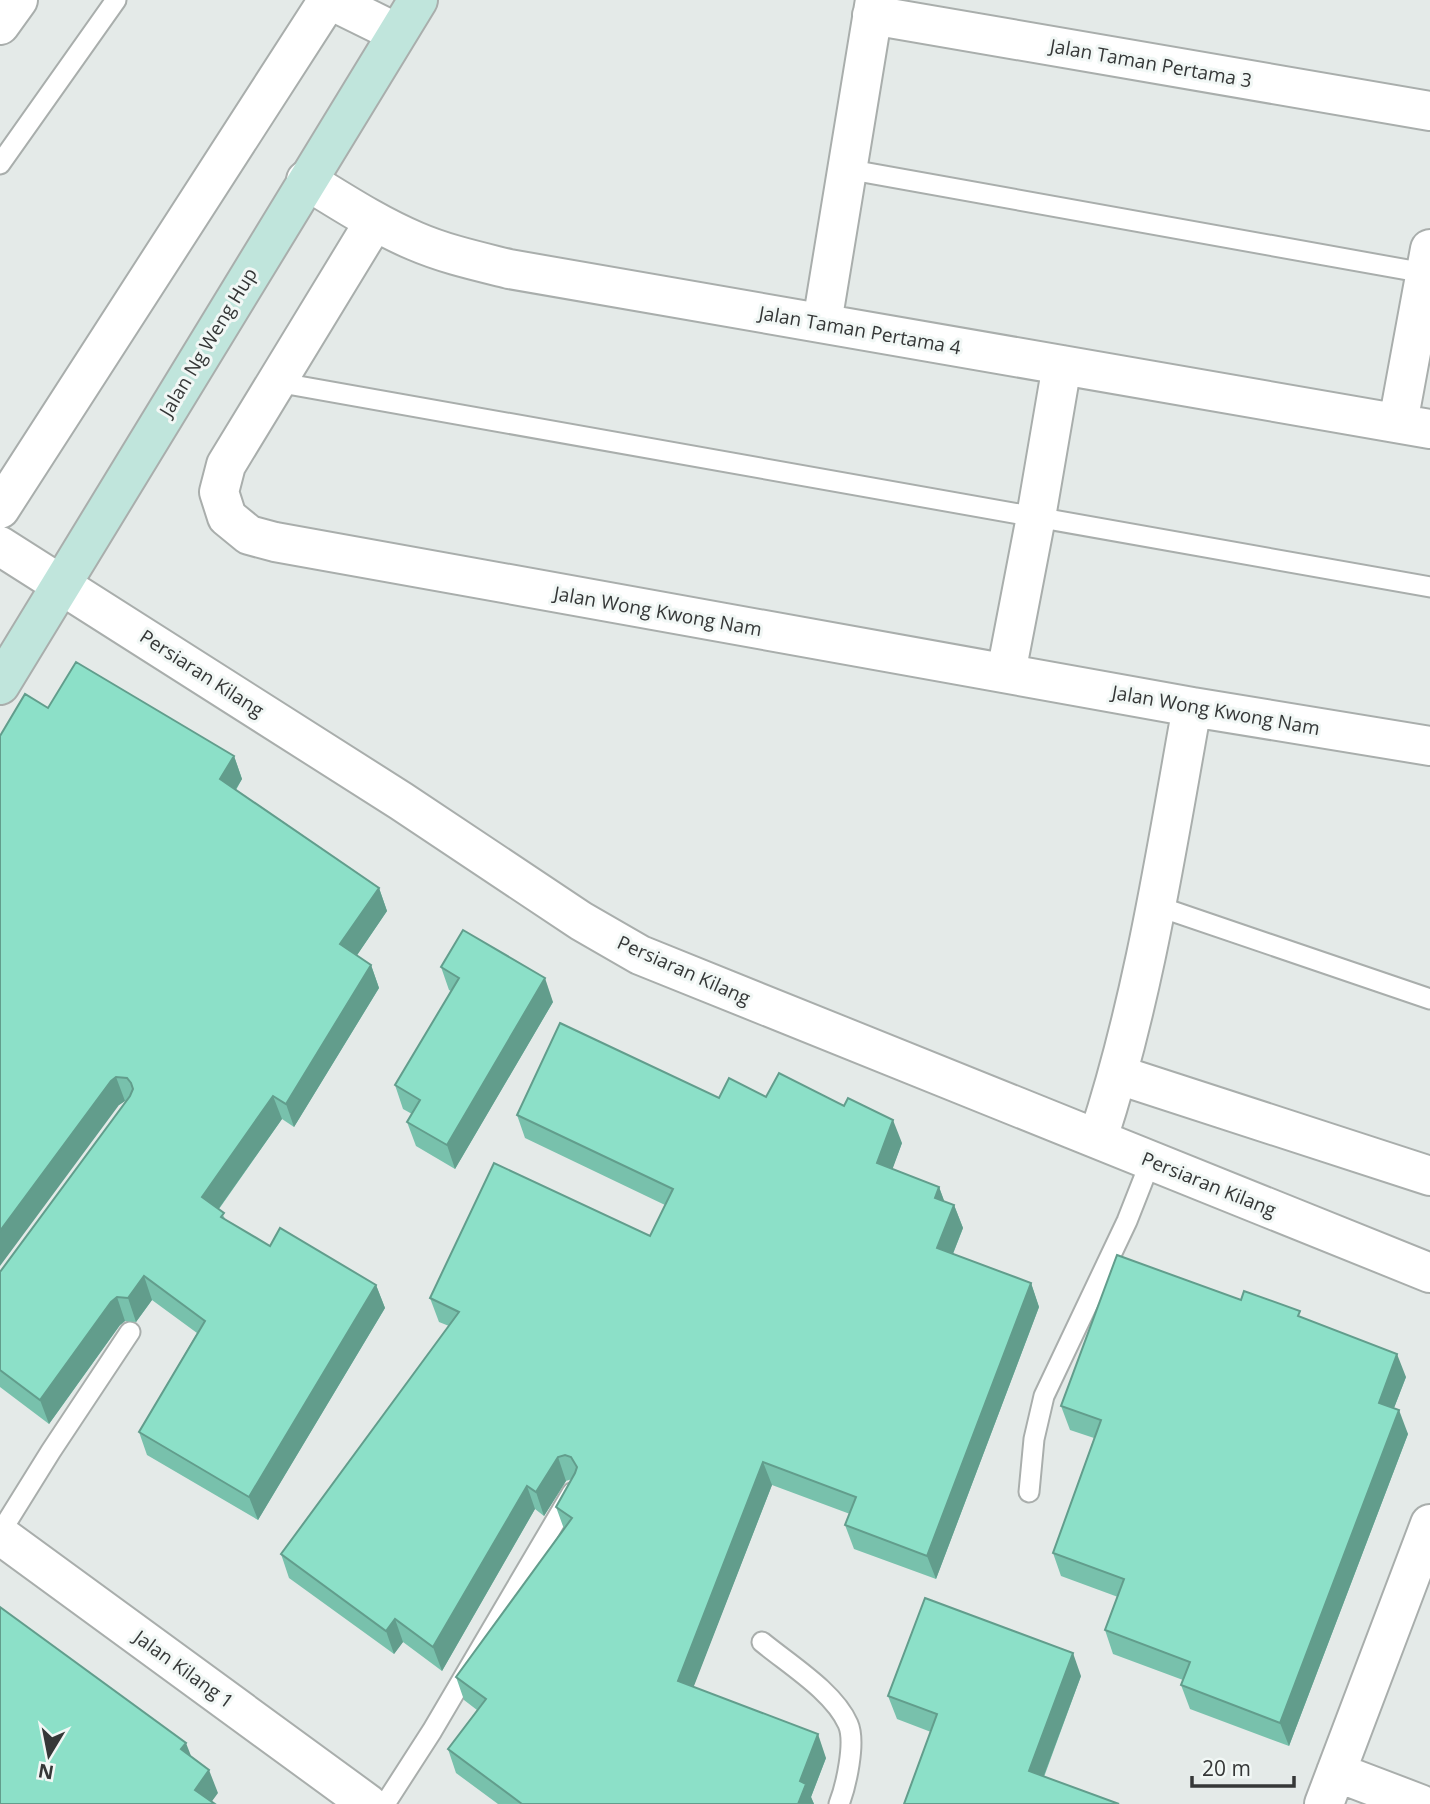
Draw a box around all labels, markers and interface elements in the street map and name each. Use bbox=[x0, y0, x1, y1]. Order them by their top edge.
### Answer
street label: Jalan Taman Pertama 3 bbox=[1046, 32, 1254, 94]
street label: Jalan Ng Weng Hup bbox=[152, 263, 263, 423]
street label: Jalan Taman Pertama 4 bbox=[755, 299, 963, 361]
street label: Jalan Wong Kwong Nam bbox=[550, 580, 764, 642]
street label: Persiaran Kilang bbox=[135, 623, 269, 723]
street label: Jalan Wong Kwong Nam bbox=[1108, 679, 1322, 741]
street label: Persiaran Kilang bbox=[613, 929, 755, 1011]
street label: Persiaran Kilang bbox=[1138, 1145, 1280, 1223]
street label: Jalan Kilang 1 bbox=[127, 1623, 239, 1714]
north arrow bbox=[14, 1720, 84, 1790]
scale bar bbox=[1192, 1744, 1294, 1788]
text: 20 m bbox=[1202, 1754, 1251, 1782]
text: N bbox=[36, 1758, 56, 1786]

